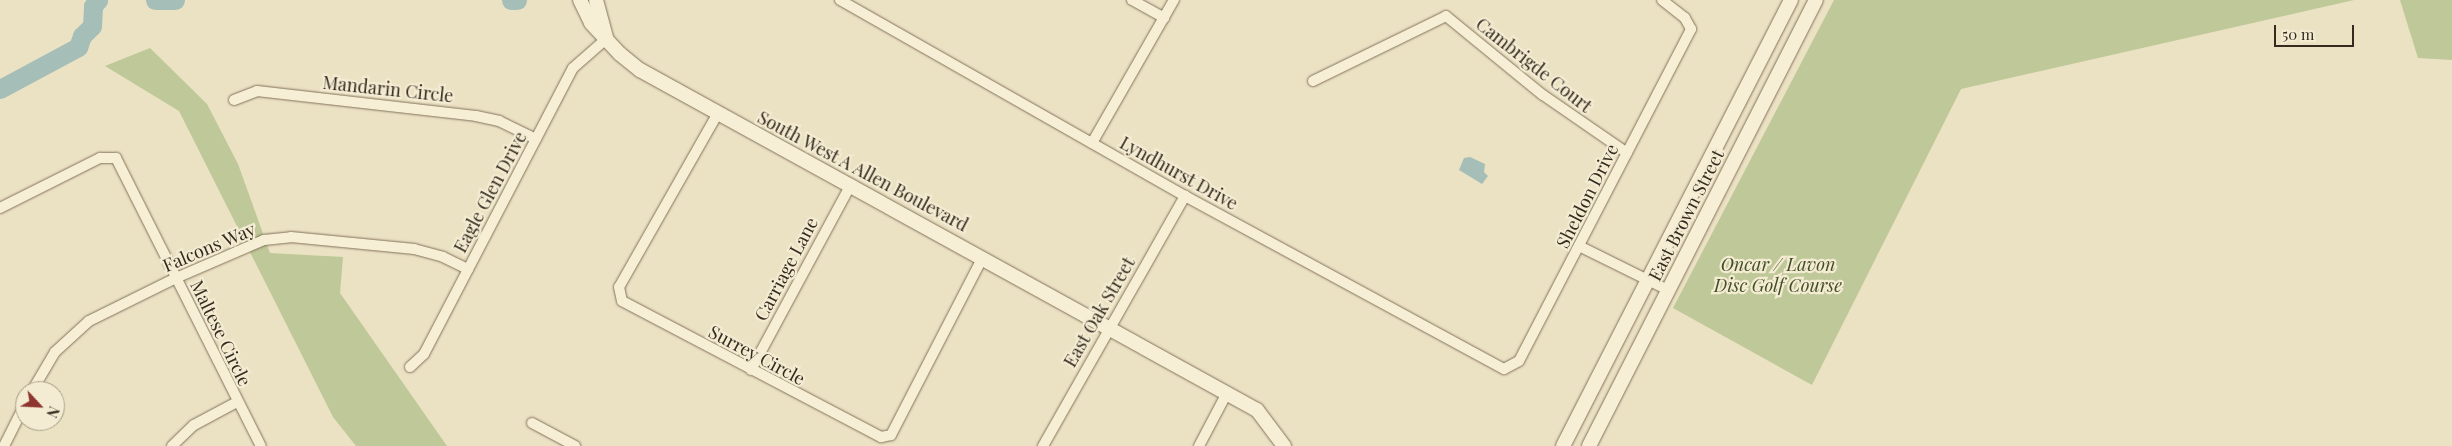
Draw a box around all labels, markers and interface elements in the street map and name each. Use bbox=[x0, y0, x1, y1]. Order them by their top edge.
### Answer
street label: Cambrigde Court bbox=[1472, 13, 1596, 117]
scale bar bbox=[2277, 15, 2357, 47]
text: 50 m bbox=[2282, 24, 2314, 44]
street label: Mandarin Circle bbox=[322, 71, 454, 107]
street label: South West A Allen Boulevard bbox=[753, 106, 973, 236]
street label: Eagle Glen Drive bbox=[449, 128, 531, 256]
street label: Lyndhurst Drive bbox=[1116, 132, 1242, 214]
street label: Sheldon Drive bbox=[1552, 140, 1622, 252]
street label: East Brown Street bbox=[1644, 146, 1728, 284]
street label: Carriage Lane bbox=[750, 214, 822, 324]
street label: Falcons Way bbox=[159, 218, 259, 276]
street label: East Oak Street bbox=[1059, 253, 1139, 371]
park label: Oncar / Lavon Disc Golf Course bbox=[1714, 254, 1842, 296]
street label: Maltese Circle bbox=[186, 277, 256, 389]
street label: Surrey Circle bbox=[705, 320, 809, 390]
north arrow bbox=[15, 381, 65, 431]
text: N bbox=[42, 404, 64, 421]

